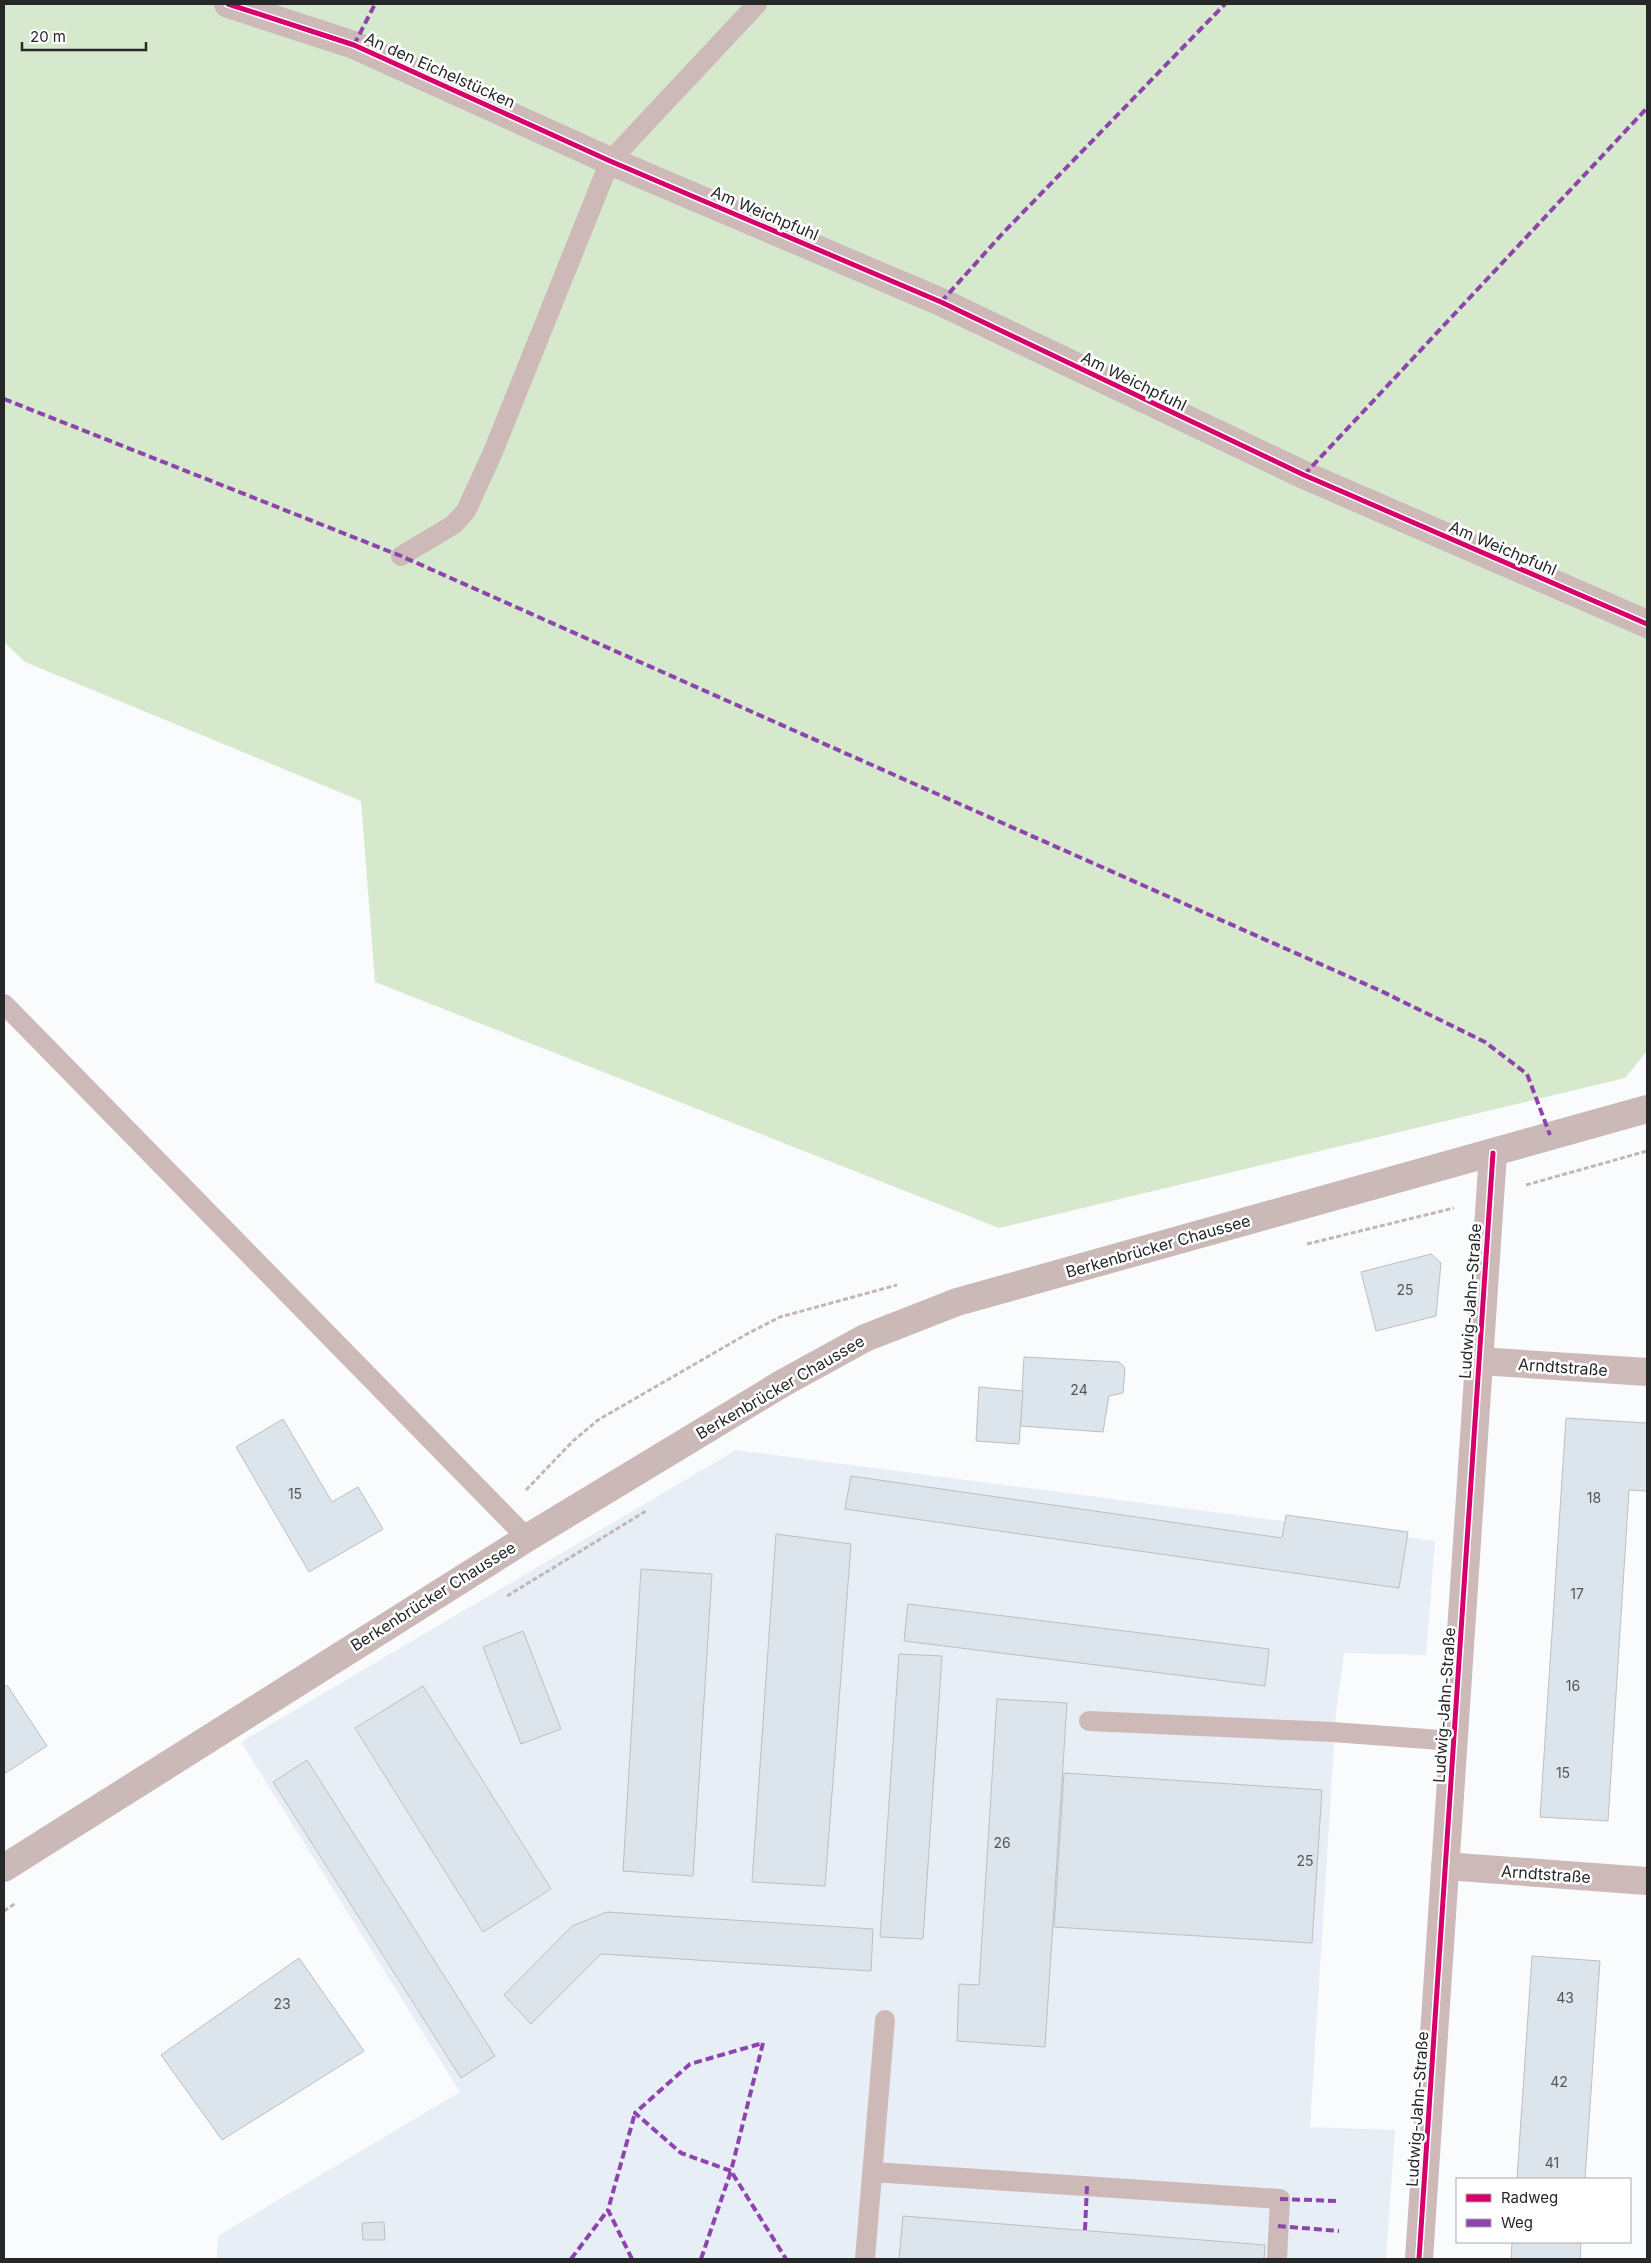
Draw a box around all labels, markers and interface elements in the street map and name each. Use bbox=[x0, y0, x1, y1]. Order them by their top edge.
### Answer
scale bar bbox=[22, 20, 146, 52]
text: 20 m bbox=[30, 27, 66, 46]
street label: An den Eichelstücken bbox=[362, 28, 518, 112]
street label: Am Weichpfuhl bbox=[708, 181, 822, 245]
street label: Am Weichpfuhl bbox=[1078, 347, 1190, 415]
street label: Am Weichpfuhl bbox=[1446, 516, 1560, 580]
street label: Berkenbrücker Chaussee bbox=[1063, 1210, 1253, 1282]
street label: Ludwig-Jahn-Straße bbox=[1455, 1223, 1485, 1379]
house number: 25 bbox=[1396, 1281, 1414, 1298]
street label: Berkenbrücker Chaussee bbox=[692, 1331, 868, 1443]
street label: Arndtstraße bbox=[1518, 1354, 1608, 1380]
house number: 24 bbox=[1070, 1381, 1088, 1398]
house number: 15 bbox=[288, 1485, 302, 1502]
house number: 18 bbox=[1587, 1489, 1601, 1506]
street label: Berkenbrücker Chaussee bbox=[347, 1537, 519, 1655]
house number: 17 bbox=[1570, 1585, 1584, 1602]
street label: Ludwig-Jahn-Straße bbox=[1429, 1627, 1459, 1783]
house number: 16 bbox=[1566, 1677, 1580, 1694]
house number: 15 bbox=[1556, 1764, 1570, 1781]
house number: 26 bbox=[993, 1834, 1011, 1851]
house number: 25 bbox=[1296, 1852, 1314, 1869]
street label: Arndtstraße bbox=[1501, 1861, 1591, 1887]
house number: 43 bbox=[1556, 1989, 1574, 2006]
house number: 23 bbox=[273, 1995, 291, 2012]
street label: Ludwig-Jahn-Straße bbox=[1402, 2031, 1432, 2187]
house number: 42 bbox=[1550, 2073, 1568, 2090]
house number: 41 bbox=[1545, 2154, 1559, 2171]
legend bbox=[1456, 2178, 1631, 2243]
text: Radweg bbox=[1501, 2188, 1558, 2207]
text: Weg bbox=[1501, 2213, 1533, 2232]

